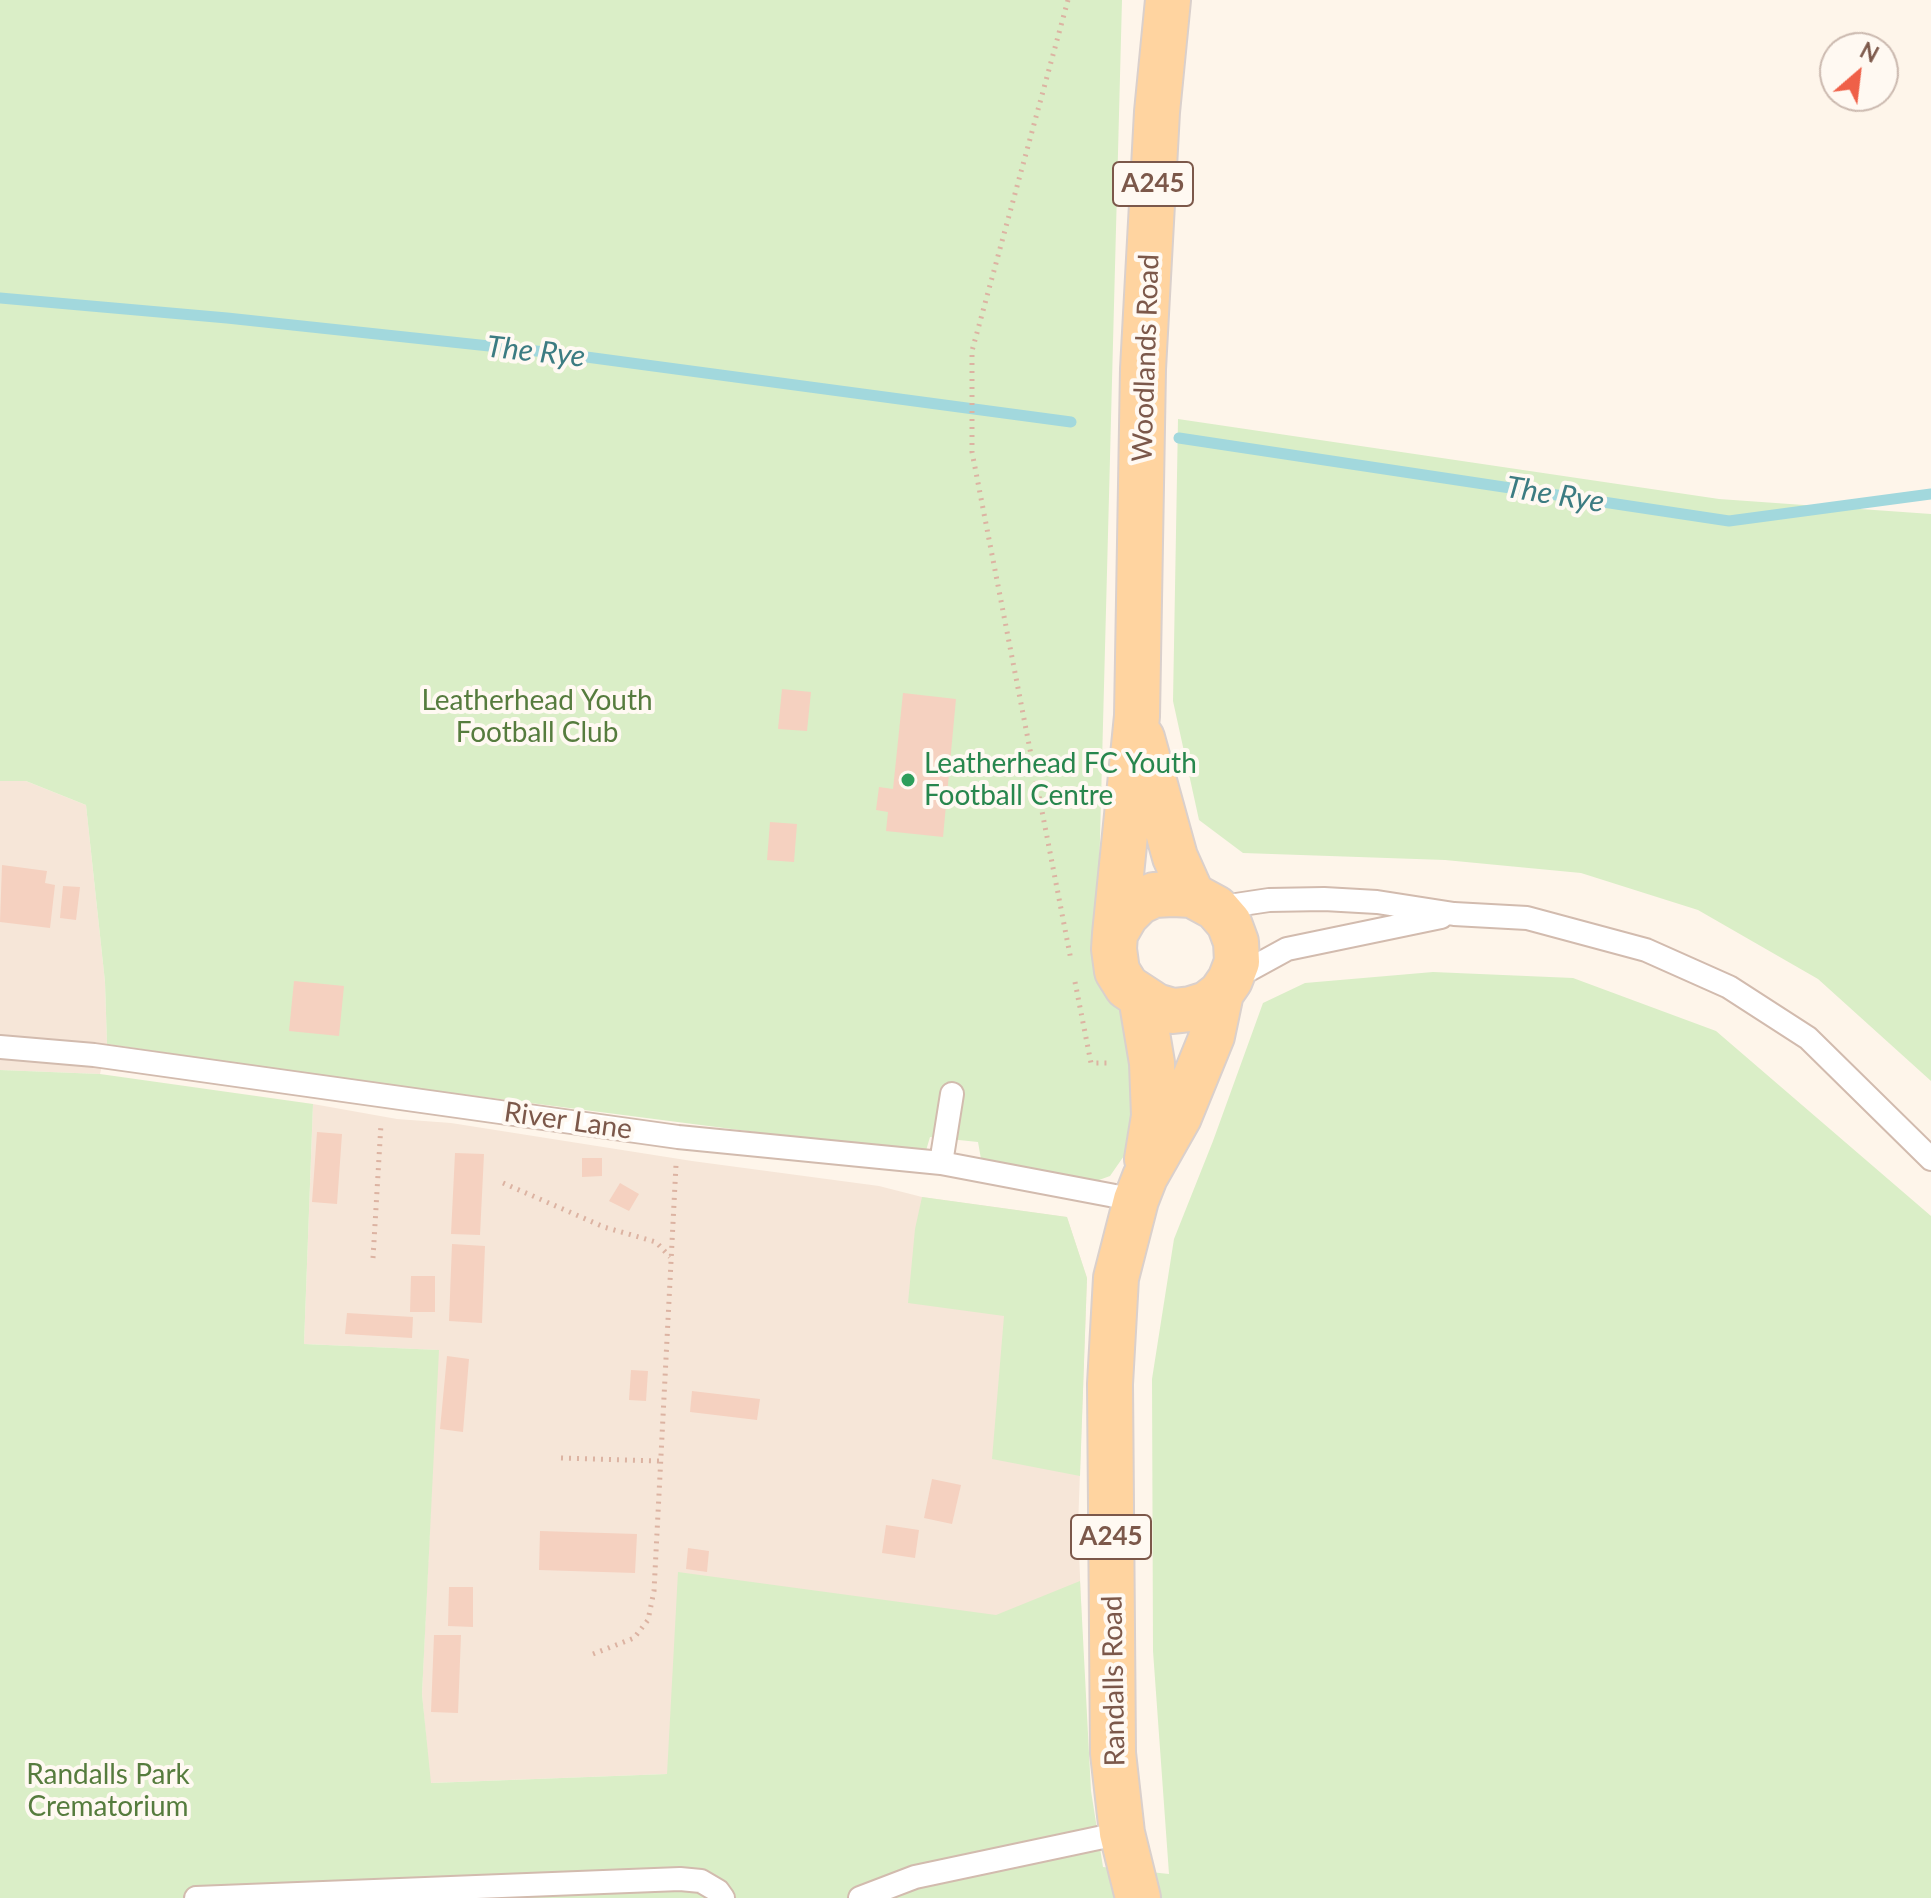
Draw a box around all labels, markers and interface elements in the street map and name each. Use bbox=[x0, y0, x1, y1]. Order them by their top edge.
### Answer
north arrow bbox=[1819, 32, 1899, 112]
text: N bbox=[1856, 36, 1883, 68]
road number: A245 bbox=[1113, 162, 1193, 206]
street label: Woodlands Road bbox=[1126, 253, 1166, 463]
water label: The Rye bbox=[485, 329, 587, 375]
water label: The Rye bbox=[1503, 469, 1607, 521]
park label: Leatherhead Youth Football Club bbox=[421, 684, 653, 750]
place label: Leatherhead FC Youth Football Centre bbox=[924, 747, 1197, 813]
marker: Leatherhead FC Youth Football Centre bbox=[899, 771, 917, 789]
street label: River Lane bbox=[502, 1095, 634, 1147]
road number: A245 bbox=[1071, 1515, 1151, 1559]
street label: Randalls Road bbox=[1096, 1595, 1132, 1767]
park label: Randalls Park Crematorium bbox=[26, 1758, 190, 1824]

